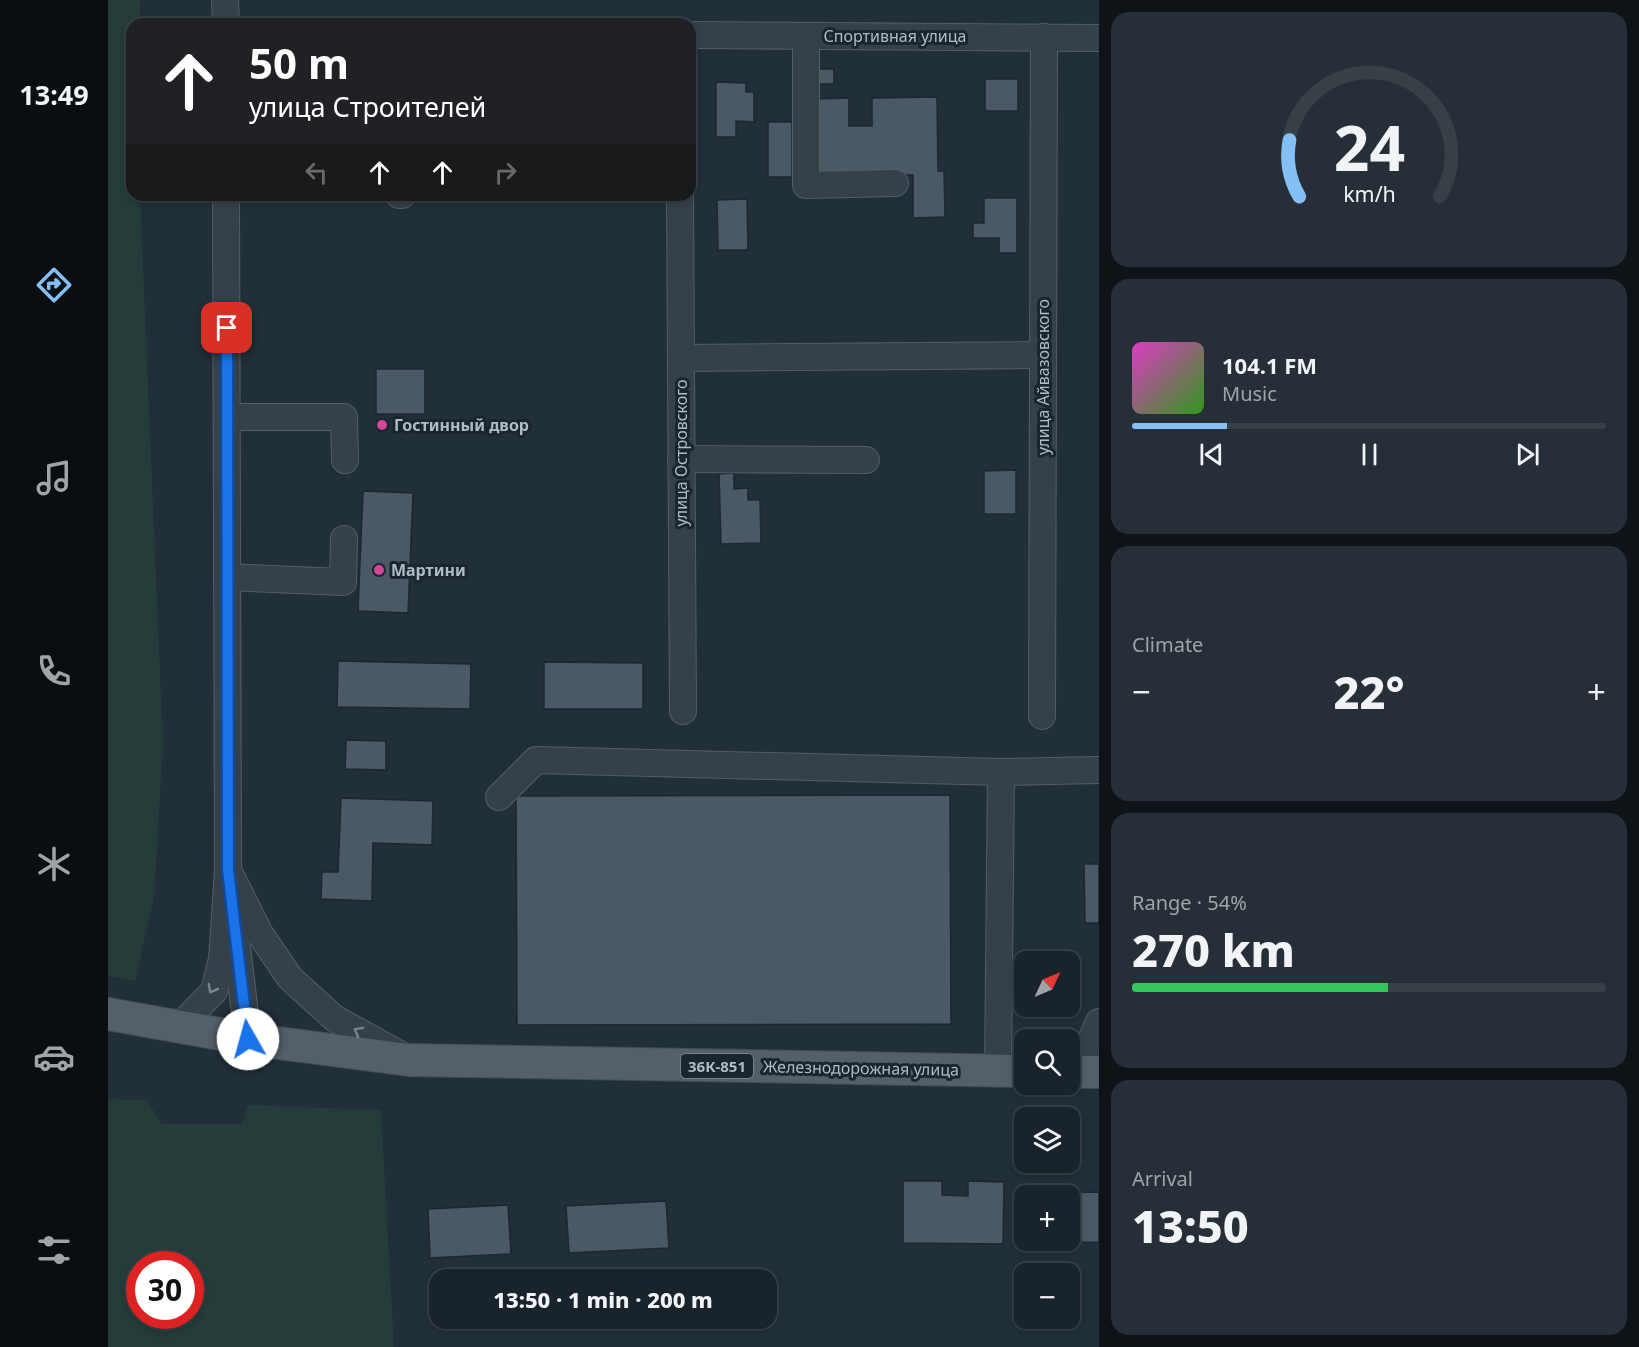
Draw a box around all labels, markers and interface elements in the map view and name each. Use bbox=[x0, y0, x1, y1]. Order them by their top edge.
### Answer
street label: Спортивная улица bbox=[824, 25, 966, 47]
text: 50 m bbox=[249, 34, 349, 91]
icon: ahead bbox=[150, 42, 228, 120]
text: 13:49 bbox=[19, 76, 89, 113]
text: улица Строителей bbox=[249, 88, 486, 125]
text: 24 bbox=[1333, 104, 1405, 189]
icon: left bbox=[300, 156, 333, 189]
icon: ahead bbox=[363, 156, 396, 189]
icon: ahead bbox=[426, 156, 459, 189]
icon: right bbox=[489, 156, 522, 189]
text: km/h bbox=[1343, 179, 1395, 208]
icon: directions bbox=[33, 264, 75, 306]
street label: улица Айвазовского bbox=[1032, 299, 1054, 455]
pin bbox=[201, 302, 252, 353]
icon: arrive bbox=[210, 311, 243, 344]
text: 104.1 FM bbox=[1222, 350, 1317, 380]
street label: улица Островского bbox=[670, 379, 692, 527]
text: Music bbox=[1222, 380, 1277, 407]
place label: Гостинный двор bbox=[394, 414, 529, 436]
marker: Гостинный двор bbox=[375, 418, 389, 432]
icon: previous bbox=[1195, 438, 1228, 471]
icon: pause bbox=[1353, 438, 1386, 471]
icon: next bbox=[1511, 438, 1544, 471]
icon: music bbox=[33, 457, 75, 499]
place label: Мартини bbox=[391, 559, 466, 581]
marker: Мартини bbox=[372, 563, 386, 577]
text: Climate bbox=[1132, 631, 1203, 658]
icon: phone bbox=[33, 650, 75, 692]
text: 22° bbox=[1333, 661, 1405, 722]
text: − bbox=[1132, 669, 1151, 714]
text: + bbox=[1587, 669, 1606, 714]
icon: climate bbox=[33, 843, 75, 885]
text: Range · 54% bbox=[1132, 889, 1247, 916]
text: 270 km bbox=[1132, 919, 1295, 980]
north arrow bbox=[1014, 951, 1080, 1017]
map controls bbox=[1014, 951, 1080, 1329]
one-way arrow bbox=[208, 983, 219, 993]
position arrow bbox=[216, 1007, 280, 1071]
one-way arrow bbox=[354, 1027, 364, 1038]
button: search bbox=[1014, 1029, 1080, 1095]
icon: car bbox=[33, 1036, 75, 1078]
road number: 36К-851 bbox=[681, 1054, 753, 1078]
street label: Железнодорожная улица bbox=[763, 1055, 959, 1081]
button: layers bbox=[1014, 1107, 1080, 1173]
text: Arrival bbox=[1132, 1165, 1193, 1192]
button: + bbox=[1014, 1185, 1080, 1251]
text: 13:50 bbox=[1132, 1195, 1249, 1256]
icon: filters bbox=[33, 1229, 75, 1271]
speed limit sign: 30 bbox=[126, 1251, 204, 1329]
button: − bbox=[1014, 1263, 1080, 1329]
text: 13:50 · 1 min · 200 m bbox=[493, 1284, 713, 1314]

